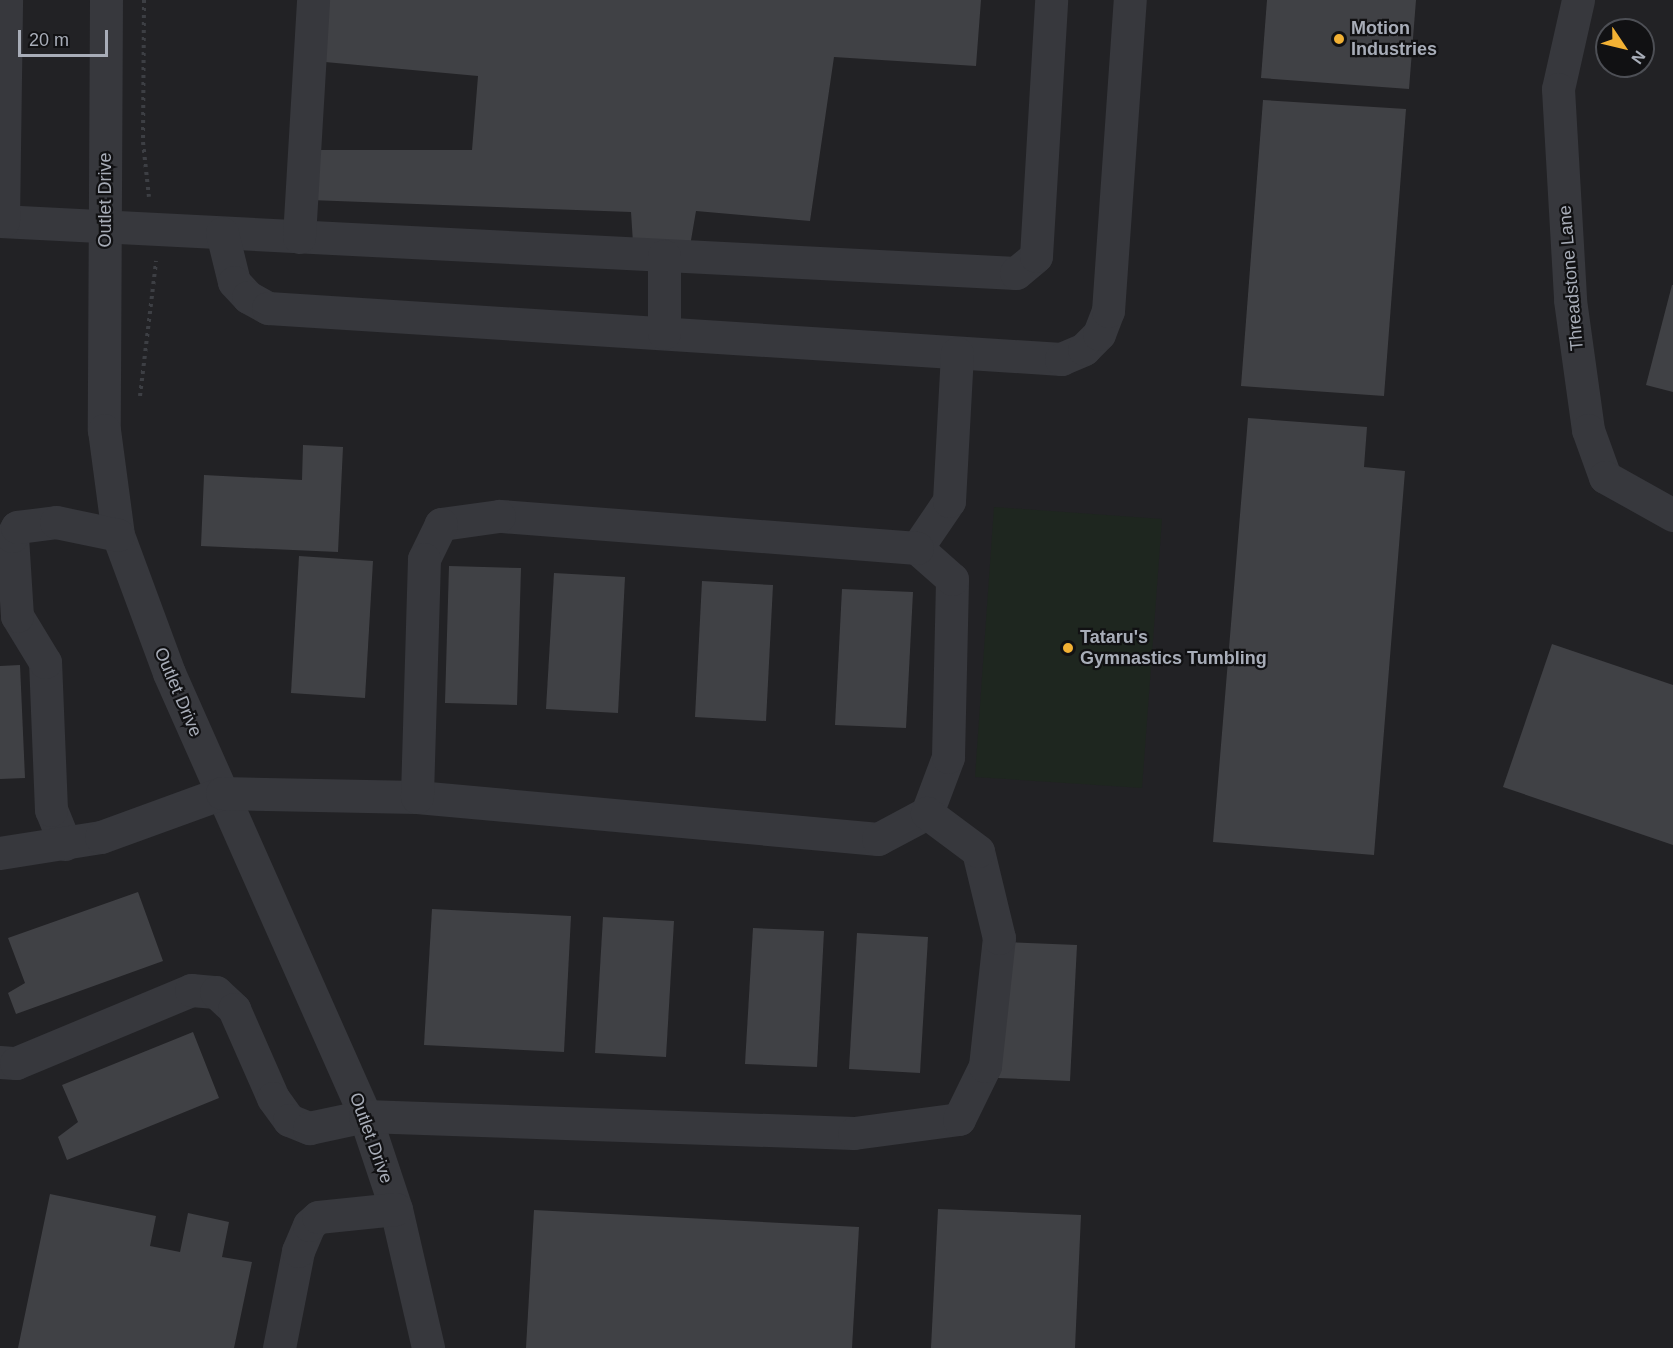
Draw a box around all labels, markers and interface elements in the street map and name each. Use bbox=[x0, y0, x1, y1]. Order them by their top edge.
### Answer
scale bar bbox=[21, 18, 111, 56]
place label: Motion Industries bbox=[1351, 18, 1437, 60]
north arrow bbox=[1595, 18, 1655, 78]
text: 20 m bbox=[29, 30, 69, 50]
marker: Motion Industries bbox=[1332, 32, 1346, 46]
text: N bbox=[1628, 48, 1649, 67]
street label: Outlet Drive bbox=[94, 152, 116, 248]
street label: Threadstone Lane bbox=[1554, 204, 1588, 352]
place label: Tataru's Gymnastics Tumbling bbox=[1080, 627, 1267, 670]
marker: Tataru's Gymnastics Tumbling bbox=[1061, 641, 1075, 655]
street label: Outlet Drive bbox=[149, 644, 207, 740]
street label: Outlet Drive bbox=[345, 1090, 397, 1186]

